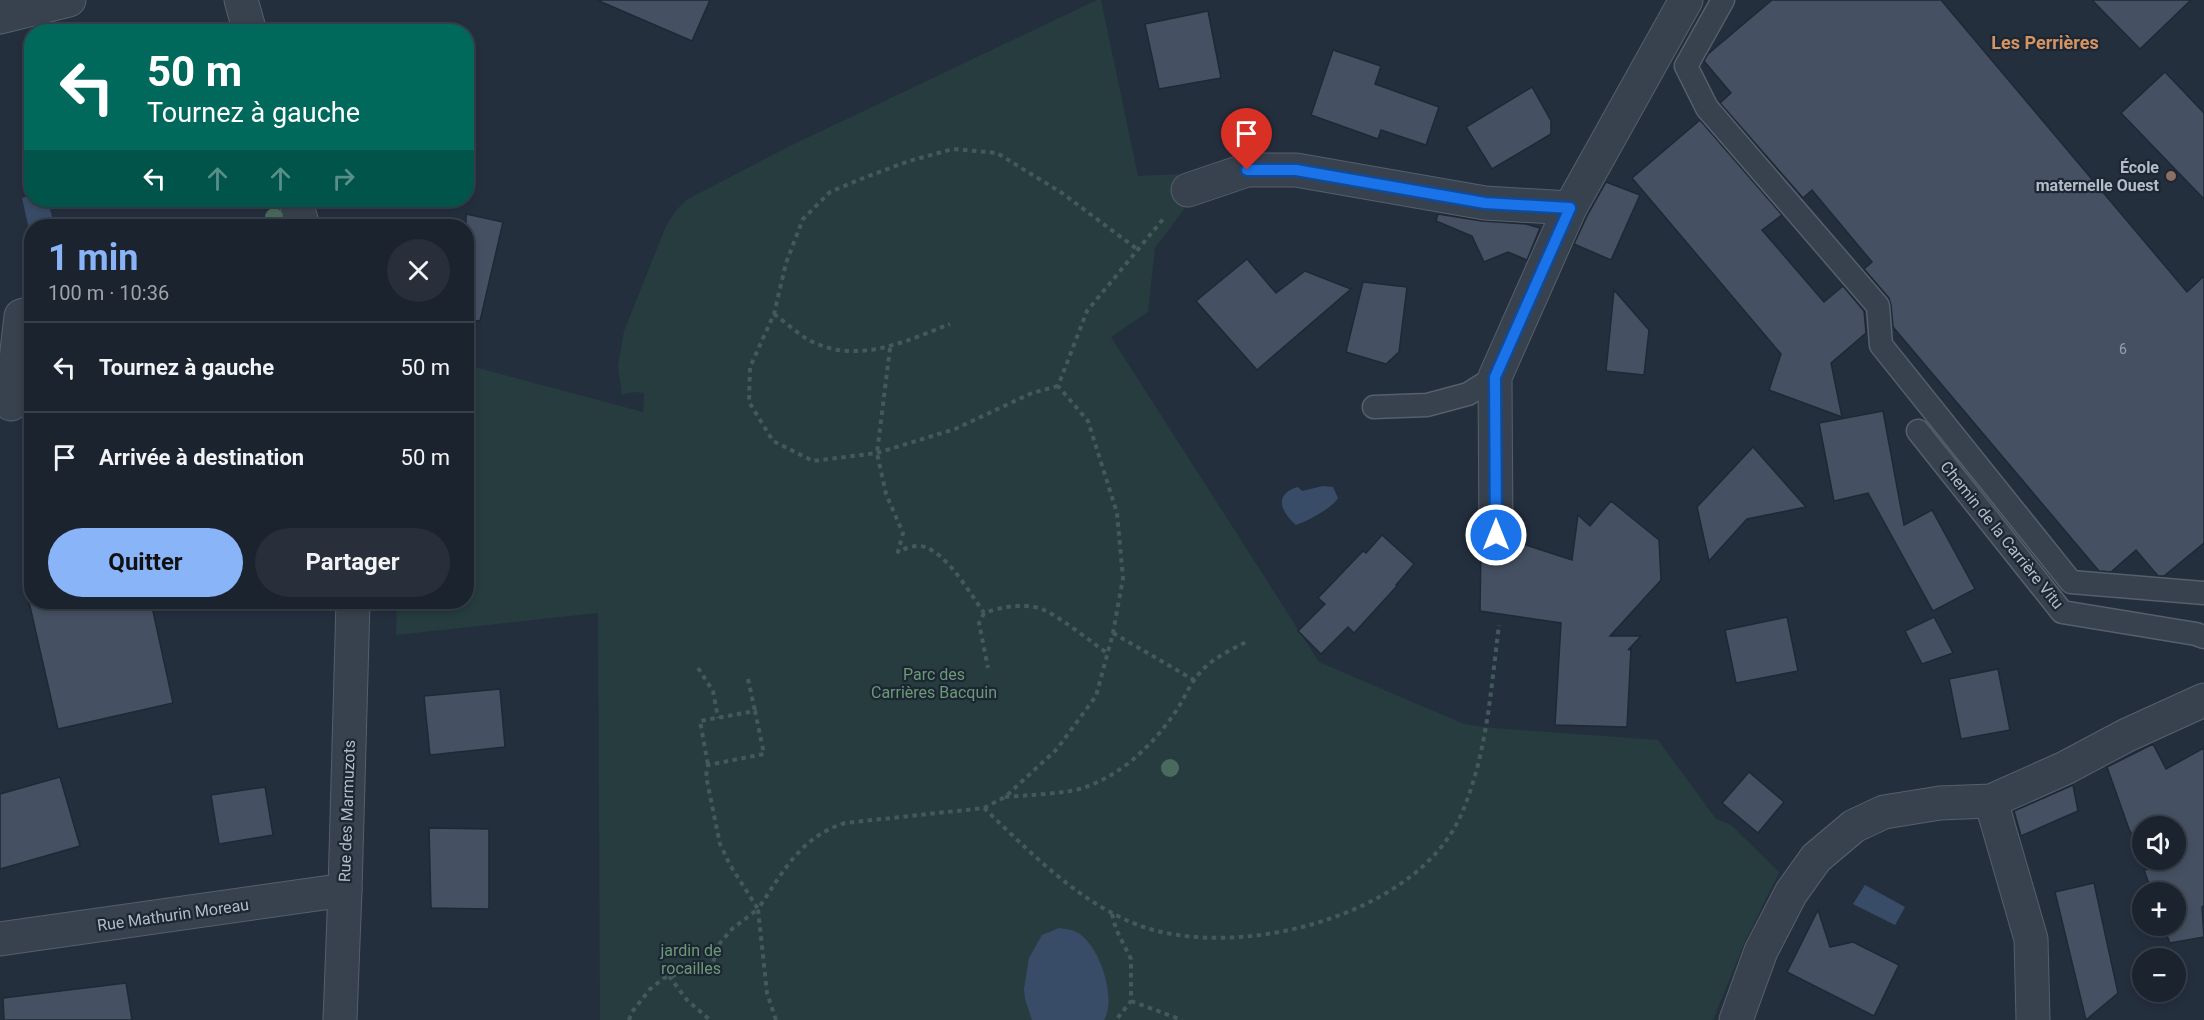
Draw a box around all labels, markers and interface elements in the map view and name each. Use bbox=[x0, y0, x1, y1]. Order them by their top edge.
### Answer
district label: Les Perrières bbox=[1991, 32, 2099, 53]
text: 50 m bbox=[147, 47, 242, 96]
icon: left bbox=[48, 48, 126, 126]
text: Tournez à gauche bbox=[147, 97, 360, 129]
pin bbox=[1221, 108, 1272, 170]
icon: arrive bbox=[1230, 117, 1263, 150]
place label: École maternelle Ouest bbox=[2036, 158, 2160, 195]
icon: left bbox=[138, 162, 171, 195]
icon: ahead bbox=[201, 162, 234, 195]
icon: ahead bbox=[264, 162, 297, 195]
icon: right bbox=[327, 162, 360, 195]
marker: École maternelle Ouest bbox=[2164, 169, 2178, 183]
text: 1 min bbox=[48, 237, 139, 279]
button: close bbox=[387, 239, 450, 302]
text: 100 m · 10:36 bbox=[48, 281, 169, 305]
house number: 6 bbox=[2119, 341, 2127, 357]
icon: left bbox=[48, 351, 81, 384]
text: Tournez à gauche bbox=[99, 355, 274, 380]
text: 50 m bbox=[401, 355, 450, 380]
icon: arrive bbox=[48, 441, 81, 474]
text: Arrivée à destination bbox=[99, 445, 304, 470]
text: 50 m bbox=[401, 445, 450, 470]
street label: Chemin de la Carrière Vitu bbox=[1937, 457, 2067, 613]
position arrow bbox=[1464, 503, 1528, 567]
button: Quitter bbox=[48, 528, 243, 597]
button: Partager bbox=[255, 528, 450, 597]
park label: Parc des Carrières Bacquin bbox=[871, 665, 997, 702]
street label: Rue des Marmuzots bbox=[335, 740, 359, 882]
map controls bbox=[2132, 816, 2186, 1002]
button: sound bbox=[2132, 816, 2186, 870]
button: + bbox=[2132, 882, 2186, 936]
street label: Rue Mathurin Moreau bbox=[96, 895, 250, 935]
park label: jardin de rocailles bbox=[659, 941, 722, 978]
button: − bbox=[2132, 948, 2186, 1002]

